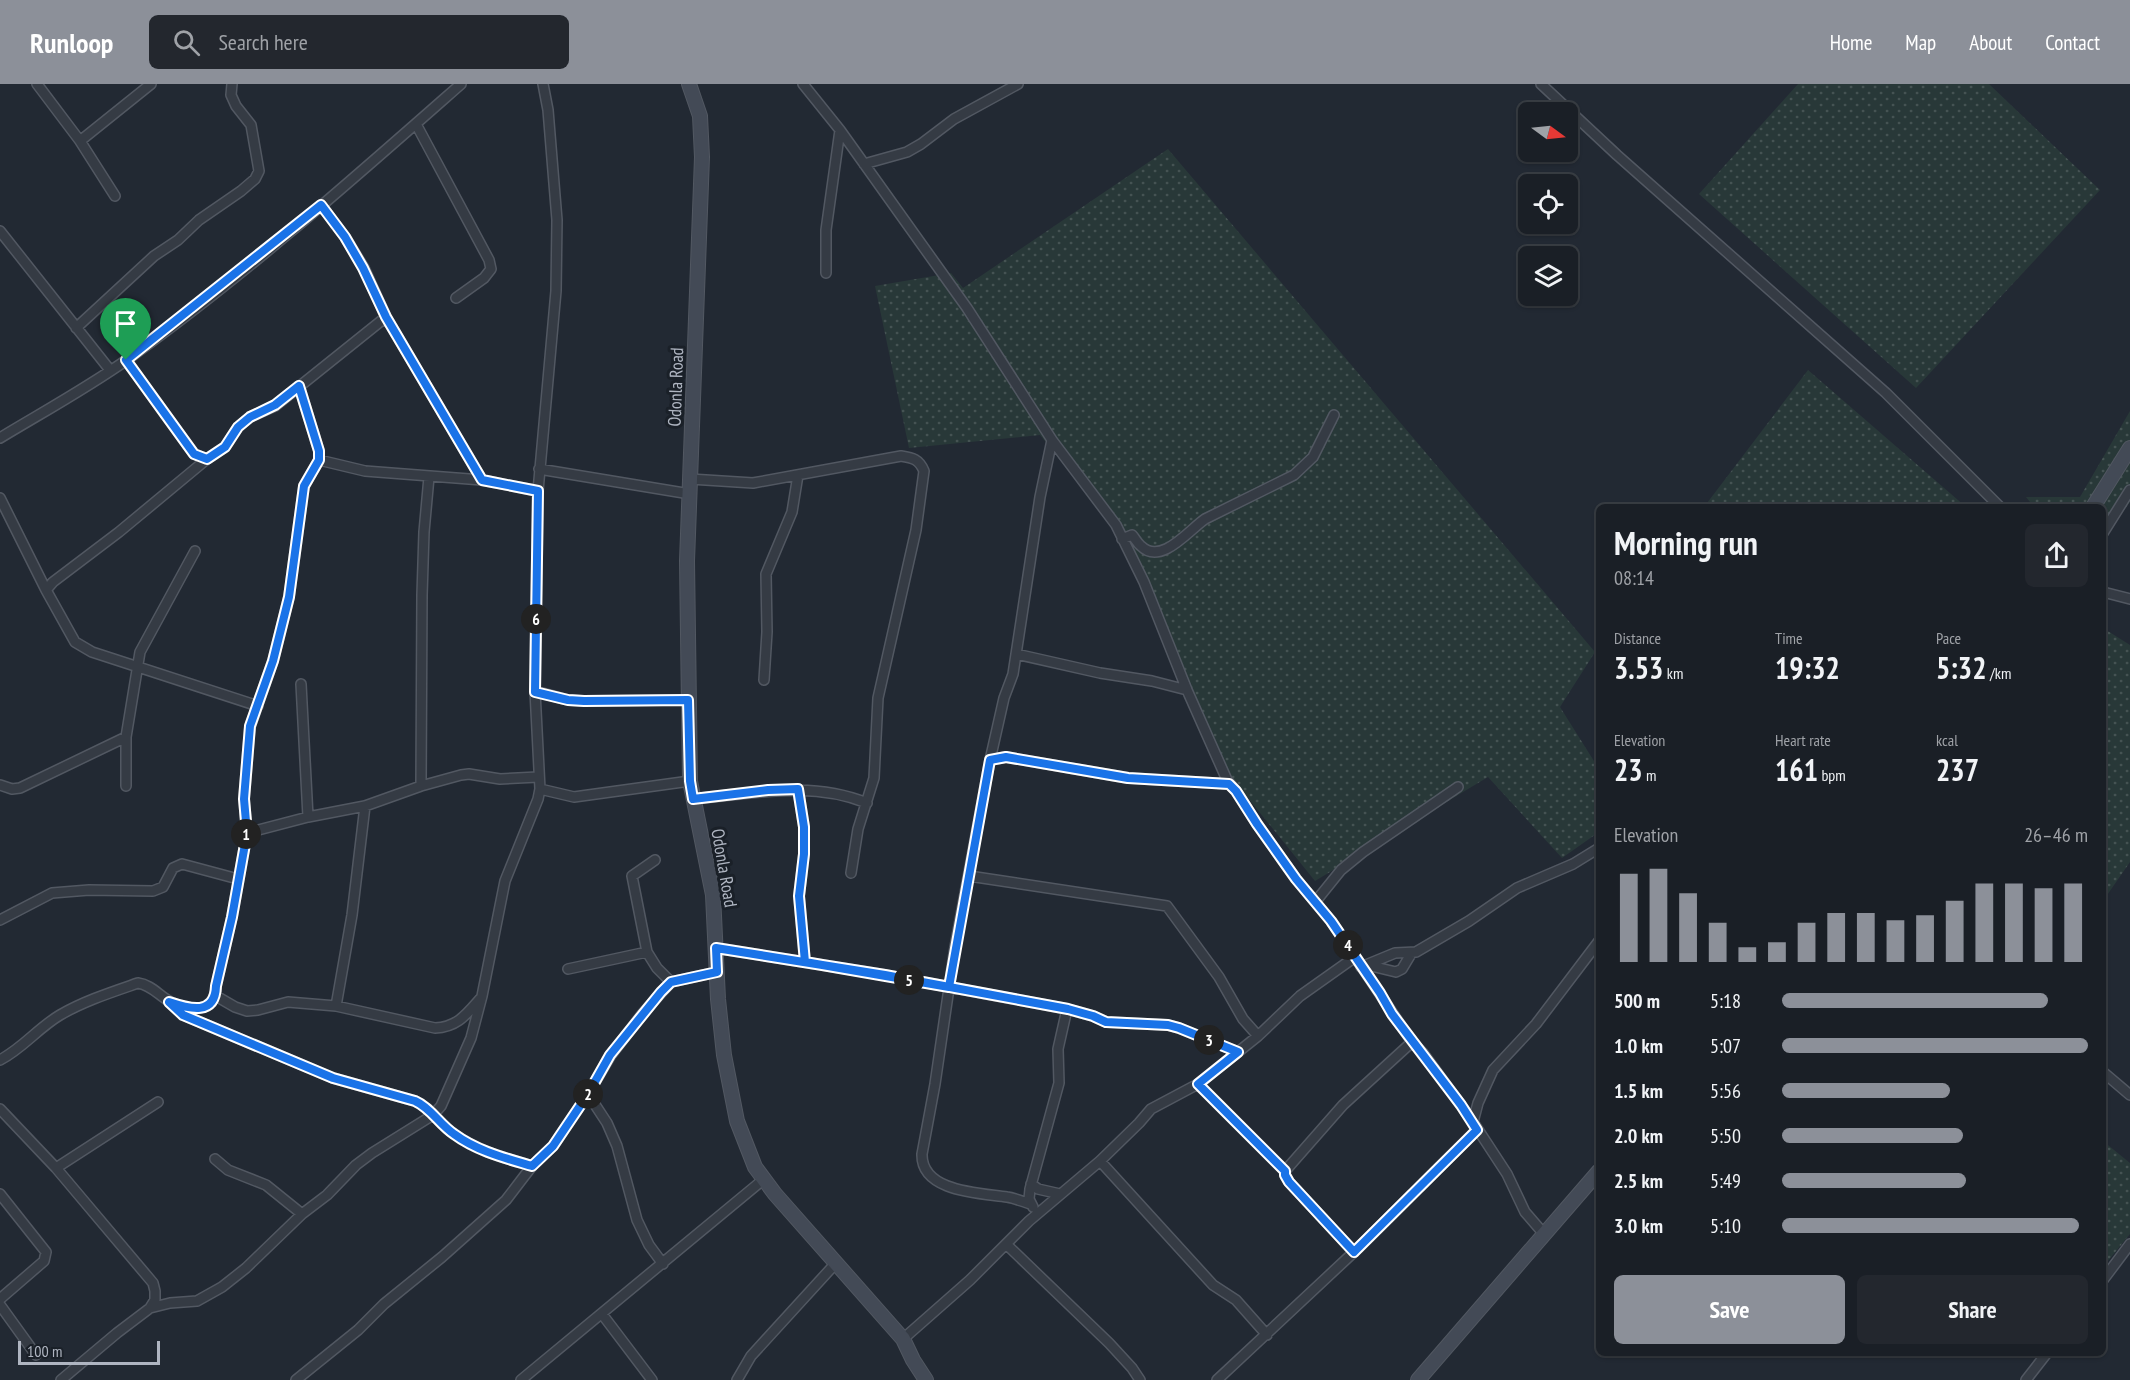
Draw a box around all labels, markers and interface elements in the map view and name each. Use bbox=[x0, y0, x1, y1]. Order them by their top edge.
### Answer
search box bbox=[149, 15, 569, 69]
text: Runloop bbox=[30, 24, 113, 61]
icon: search bbox=[170, 26, 203, 59]
text: Search here bbox=[218, 28, 308, 56]
text: Home bbox=[1830, 29, 1872, 56]
text: Map bbox=[1905, 29, 1936, 56]
text: About bbox=[1969, 29, 2012, 56]
text: Contact bbox=[2045, 29, 2100, 56]
north arrow bbox=[1518, 102, 1578, 162]
map controls bbox=[1518, 102, 1578, 306]
button: locate bbox=[1518, 174, 1578, 234]
button: layers bbox=[1518, 246, 1578, 306]
pin bbox=[100, 298, 151, 360]
icon: arrive bbox=[109, 307, 142, 340]
street label: Odonla Road bbox=[663, 347, 688, 427]
text: Morning run bbox=[1614, 521, 1758, 564]
button: share bbox=[2025, 524, 2088, 587]
text: 08:14 bbox=[1614, 565, 1654, 591]
pin: 6 bbox=[521, 604, 551, 634]
text: 6 bbox=[532, 609, 540, 629]
text: Distance bbox=[1614, 628, 1661, 648]
text: Time bbox=[1775, 628, 1803, 648]
text: Pace bbox=[1936, 628, 1961, 648]
text: 3.53 bbox=[1614, 648, 1663, 687]
text: 19:32 bbox=[1775, 648, 1840, 687]
text: 5:32 bbox=[1936, 648, 1987, 687]
text: km bbox=[1663, 663, 1683, 683]
text: /km bbox=[1987, 663, 2011, 683]
text: Elevation bbox=[1614, 730, 1665, 750]
text: Heart rate bbox=[1775, 730, 1831, 750]
text: kcal bbox=[1936, 730, 1958, 750]
text: 23 bbox=[1614, 750, 1643, 789]
text: 161 bbox=[1775, 750, 1818, 789]
text: 237 bbox=[1936, 750, 1979, 789]
text: m bbox=[1643, 765, 1657, 785]
text: bpm bbox=[1818, 765, 1846, 785]
pin: 1 bbox=[231, 819, 261, 849]
text: Elevation bbox=[1614, 822, 1678, 848]
text: 26–46 m bbox=[2024, 822, 2088, 848]
text: 1 bbox=[242, 824, 250, 844]
street label: Odonla Road bbox=[706, 827, 743, 909]
pin: 4 bbox=[1333, 930, 1363, 960]
text: 4 bbox=[1344, 935, 1352, 955]
pin: 5 bbox=[894, 965, 924, 995]
text: 5 bbox=[905, 970, 913, 990]
text: 500 m bbox=[1614, 988, 1660, 1014]
text: 5:18 bbox=[1710, 988, 1741, 1014]
pin: 3 bbox=[1194, 1025, 1224, 1055]
text: 3 bbox=[1205, 1030, 1213, 1050]
text: 1.0 km bbox=[1614, 1033, 1663, 1059]
text: 5:07 bbox=[1710, 1033, 1741, 1059]
text: 1.5 km bbox=[1614, 1078, 1663, 1104]
text: 5:56 bbox=[1710, 1078, 1741, 1104]
pin: 2 bbox=[573, 1079, 603, 1109]
text: 2 bbox=[584, 1084, 592, 1104]
text: 2.0 km bbox=[1614, 1123, 1663, 1149]
text: 5:50 bbox=[1710, 1123, 1741, 1149]
text: 2.5 km bbox=[1614, 1168, 1663, 1194]
text: 5:49 bbox=[1710, 1168, 1741, 1194]
text: 3.0 km bbox=[1614, 1213, 1663, 1239]
text: 5:10 bbox=[1710, 1213, 1741, 1239]
button: Save bbox=[1614, 1275, 1845, 1344]
button: Share bbox=[1857, 1275, 2088, 1344]
scale bar bbox=[18, 1338, 160, 1366]
text: 100 m bbox=[27, 1341, 62, 1361]

